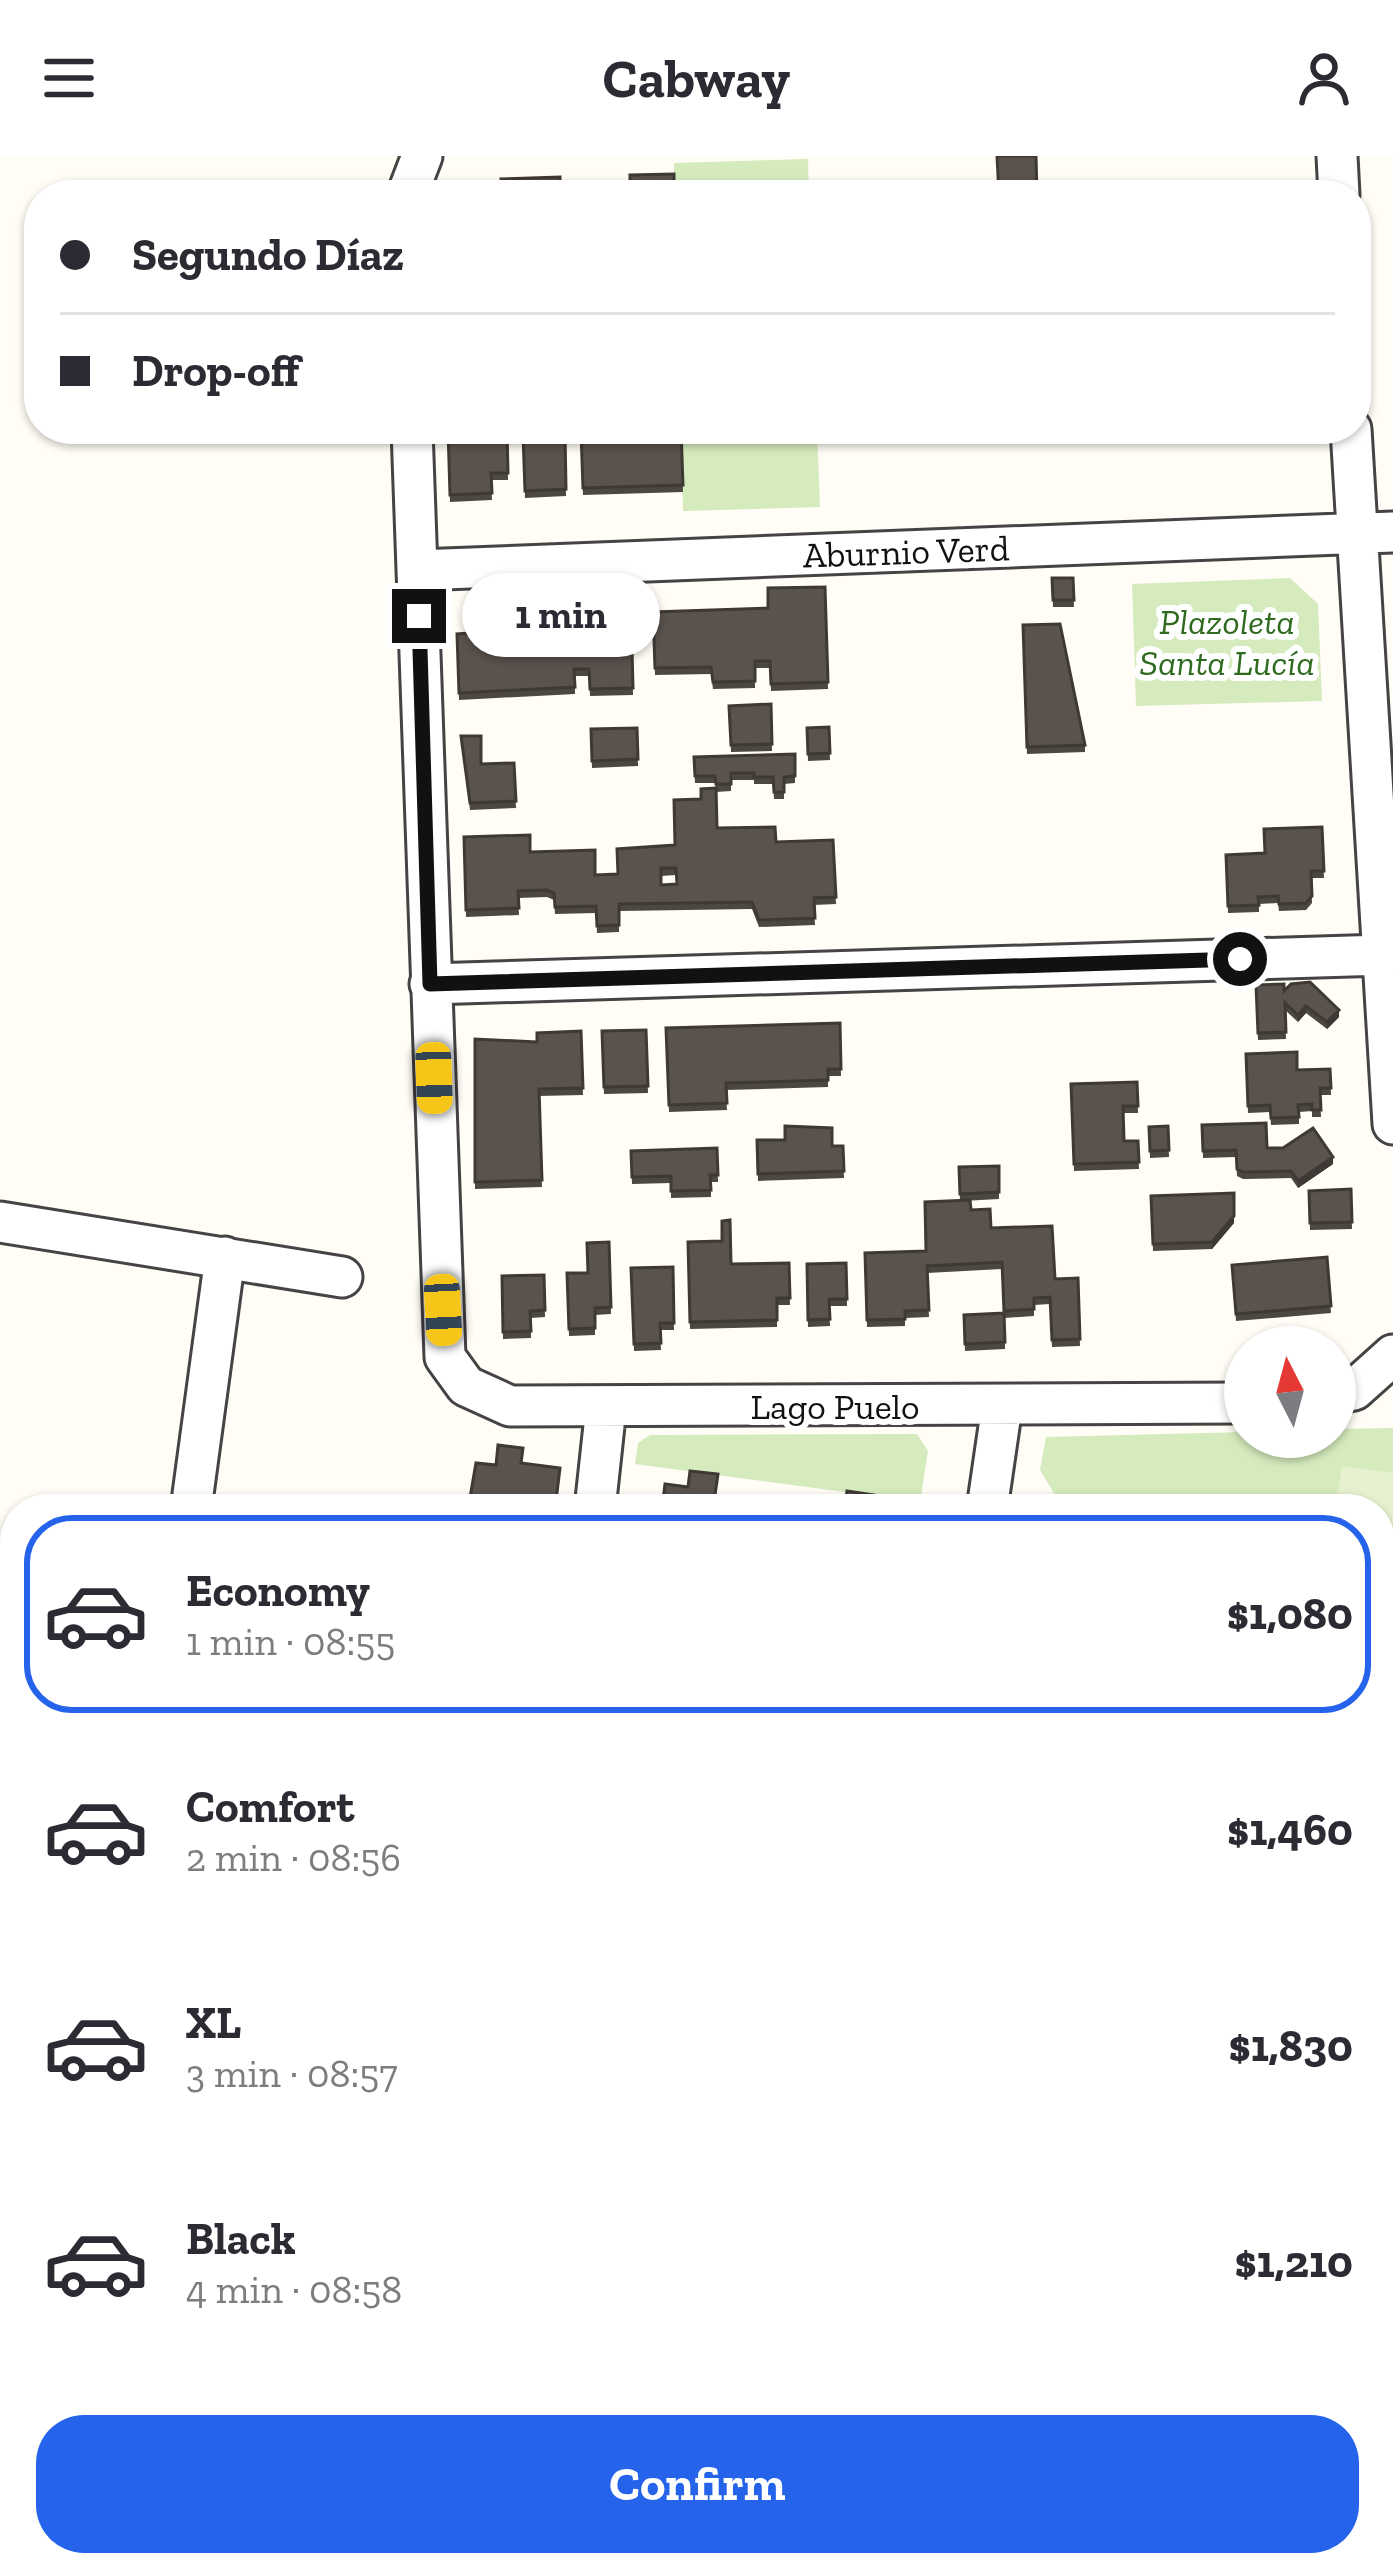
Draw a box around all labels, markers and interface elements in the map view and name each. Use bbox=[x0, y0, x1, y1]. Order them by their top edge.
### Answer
icon: menu bbox=[36, 45, 102, 111]
icon: person bbox=[1291, 45, 1357, 111]
text: Cabway bbox=[603, 46, 790, 111]
text: Segundo Díaz bbox=[132, 228, 404, 282]
text: Drop-off bbox=[132, 344, 300, 398]
street label: Aburnio Verd bbox=[802, 526, 1010, 577]
callout: 1 min bbox=[461, 574, 659, 658]
route end bbox=[392, 589, 446, 643]
text: 1 min bbox=[515, 591, 607, 638]
park label: Plazoleta Santa Lucía bbox=[1139, 600, 1315, 684]
route start bbox=[1213, 932, 1267, 986]
car bbox=[415, 1041, 453, 1115]
car bbox=[423, 1273, 463, 1347]
north arrow bbox=[1224, 1326, 1356, 1458]
map controls bbox=[1224, 1326, 1356, 1458]
street label: Lago Puelo bbox=[750, 1385, 920, 1428]
icon: car bbox=[42, 1560, 150, 1668]
text: Economy bbox=[186, 1564, 370, 1618]
text: $1,080 bbox=[1227, 1587, 1353, 1641]
text: 1 min · 08:55 bbox=[186, 1618, 395, 1665]
icon: car bbox=[42, 1776, 150, 1884]
text: Comfort bbox=[186, 1780, 354, 1834]
text: $1,460 bbox=[1227, 1803, 1353, 1857]
text: 2 min · 08:56 bbox=[186, 1834, 401, 1881]
icon: car bbox=[42, 1992, 150, 2100]
text: XL bbox=[186, 1996, 241, 2050]
text: $1,830 bbox=[1229, 2019, 1353, 2073]
text: 3 min · 08:57 bbox=[186, 2050, 398, 2097]
icon: car bbox=[42, 2208, 150, 2316]
text: Black bbox=[186, 2212, 296, 2266]
text: $1,210 bbox=[1234, 2235, 1353, 2289]
text: 4 min · 08:58 bbox=[186, 2266, 402, 2313]
button: Confirm bbox=[36, 2415, 1359, 2553]

